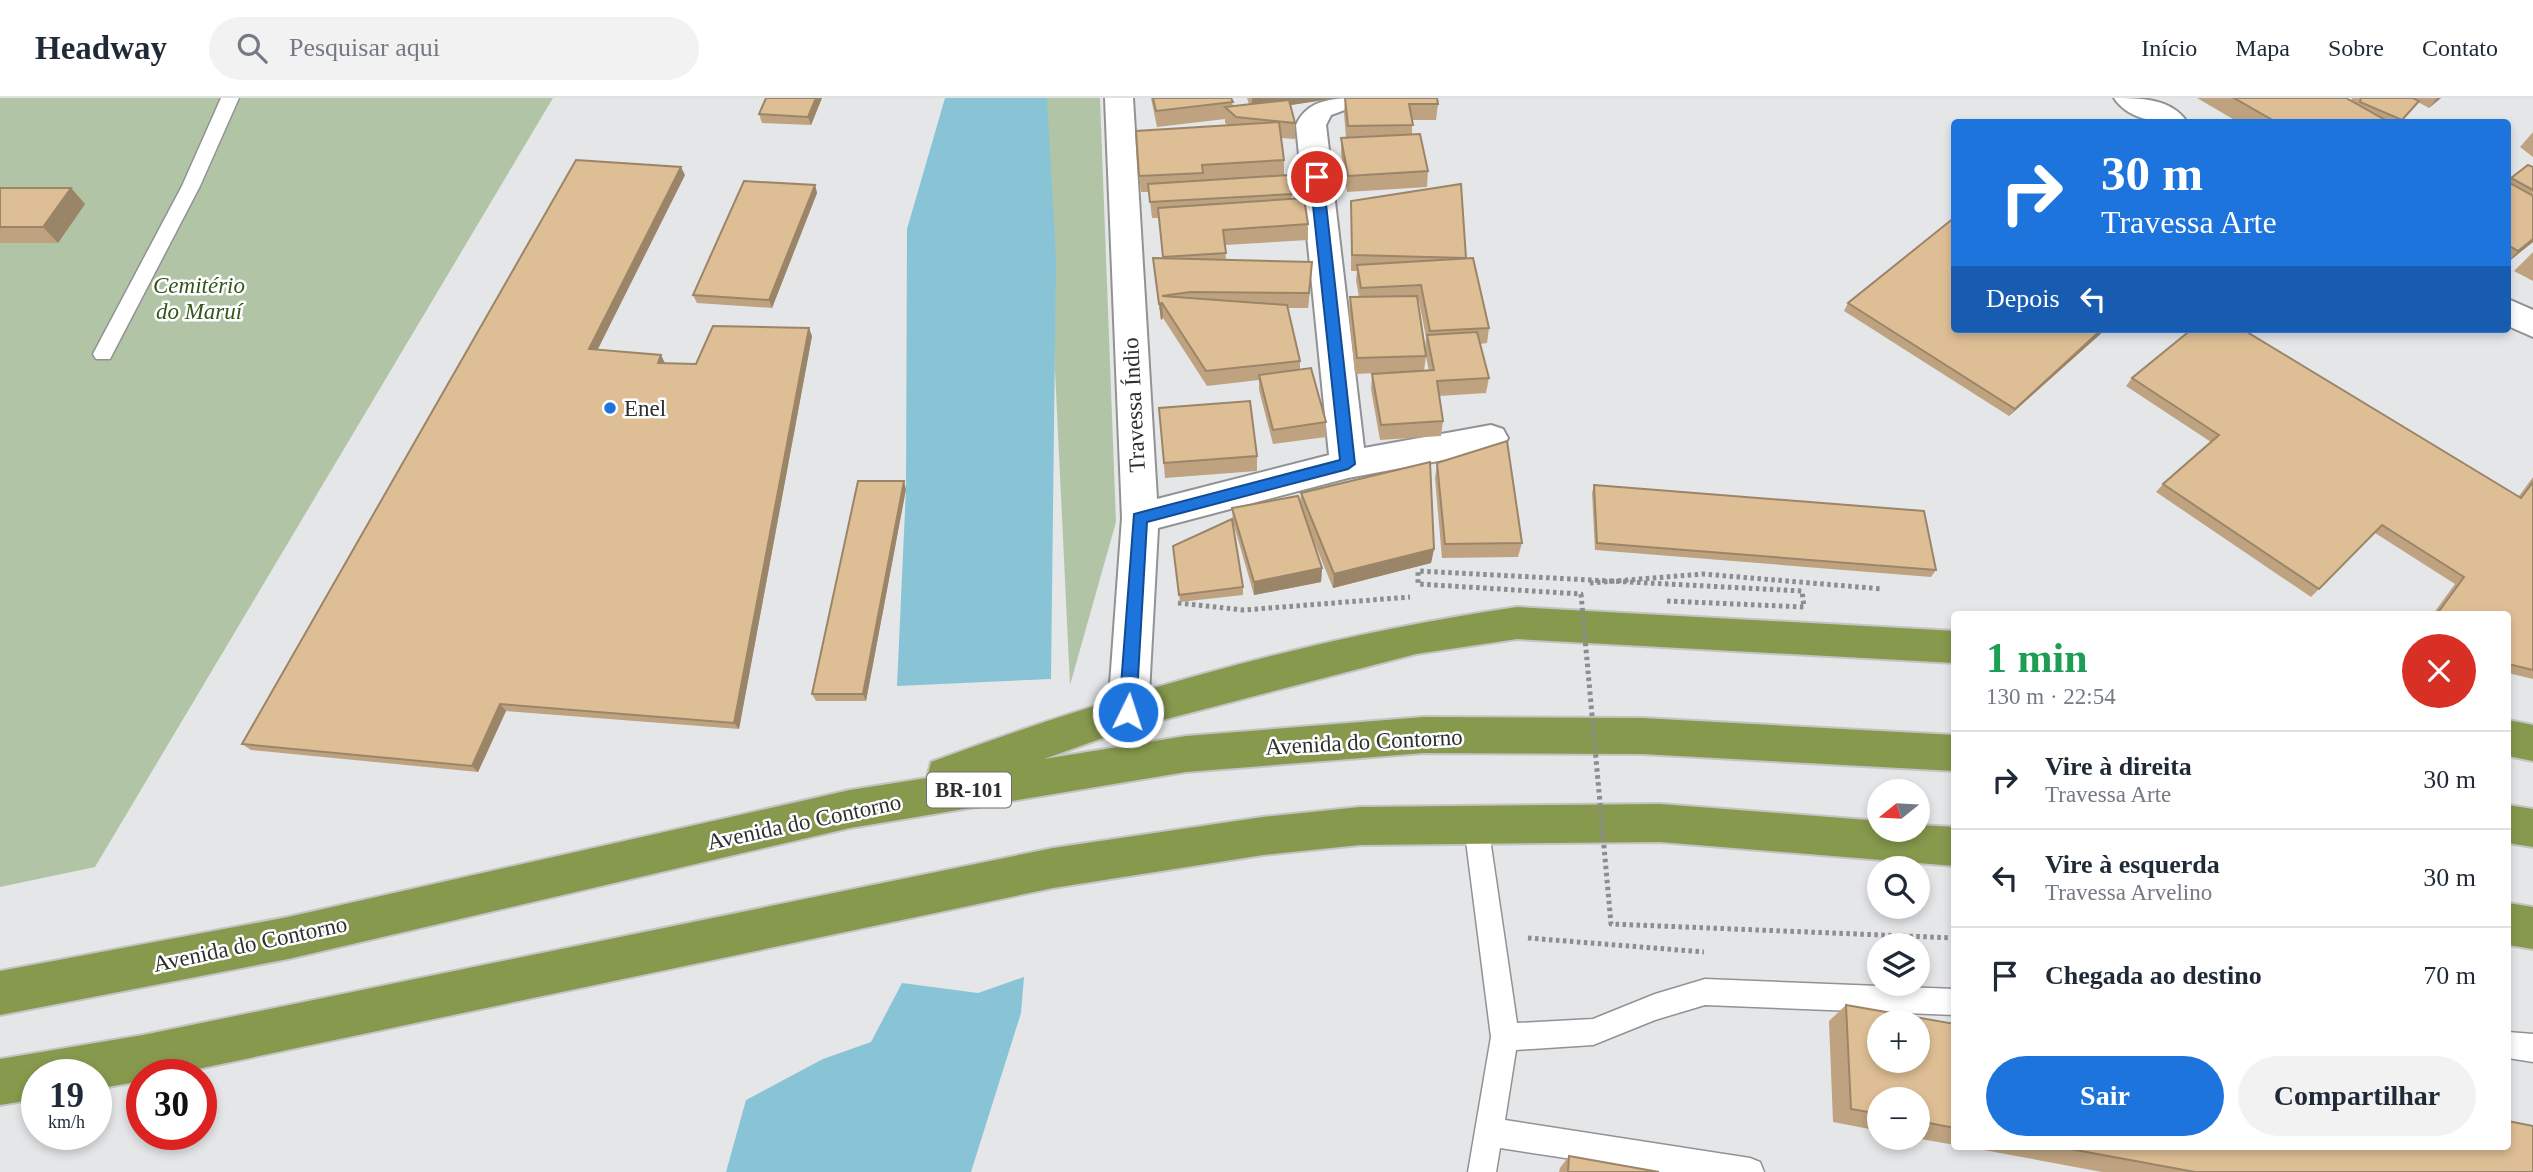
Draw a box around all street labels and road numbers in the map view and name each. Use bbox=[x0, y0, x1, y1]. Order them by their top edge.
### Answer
street label: Travessa Índio bbox=[1118, 337, 1150, 473]
street label: Avenida do Contorno bbox=[1265, 724, 1463, 760]
road number: BR-101 bbox=[927, 772, 1011, 808]
street label: Avenida do Contorno bbox=[705, 789, 903, 855]
street label: Avenida do Contorno bbox=[151, 911, 349, 977]

